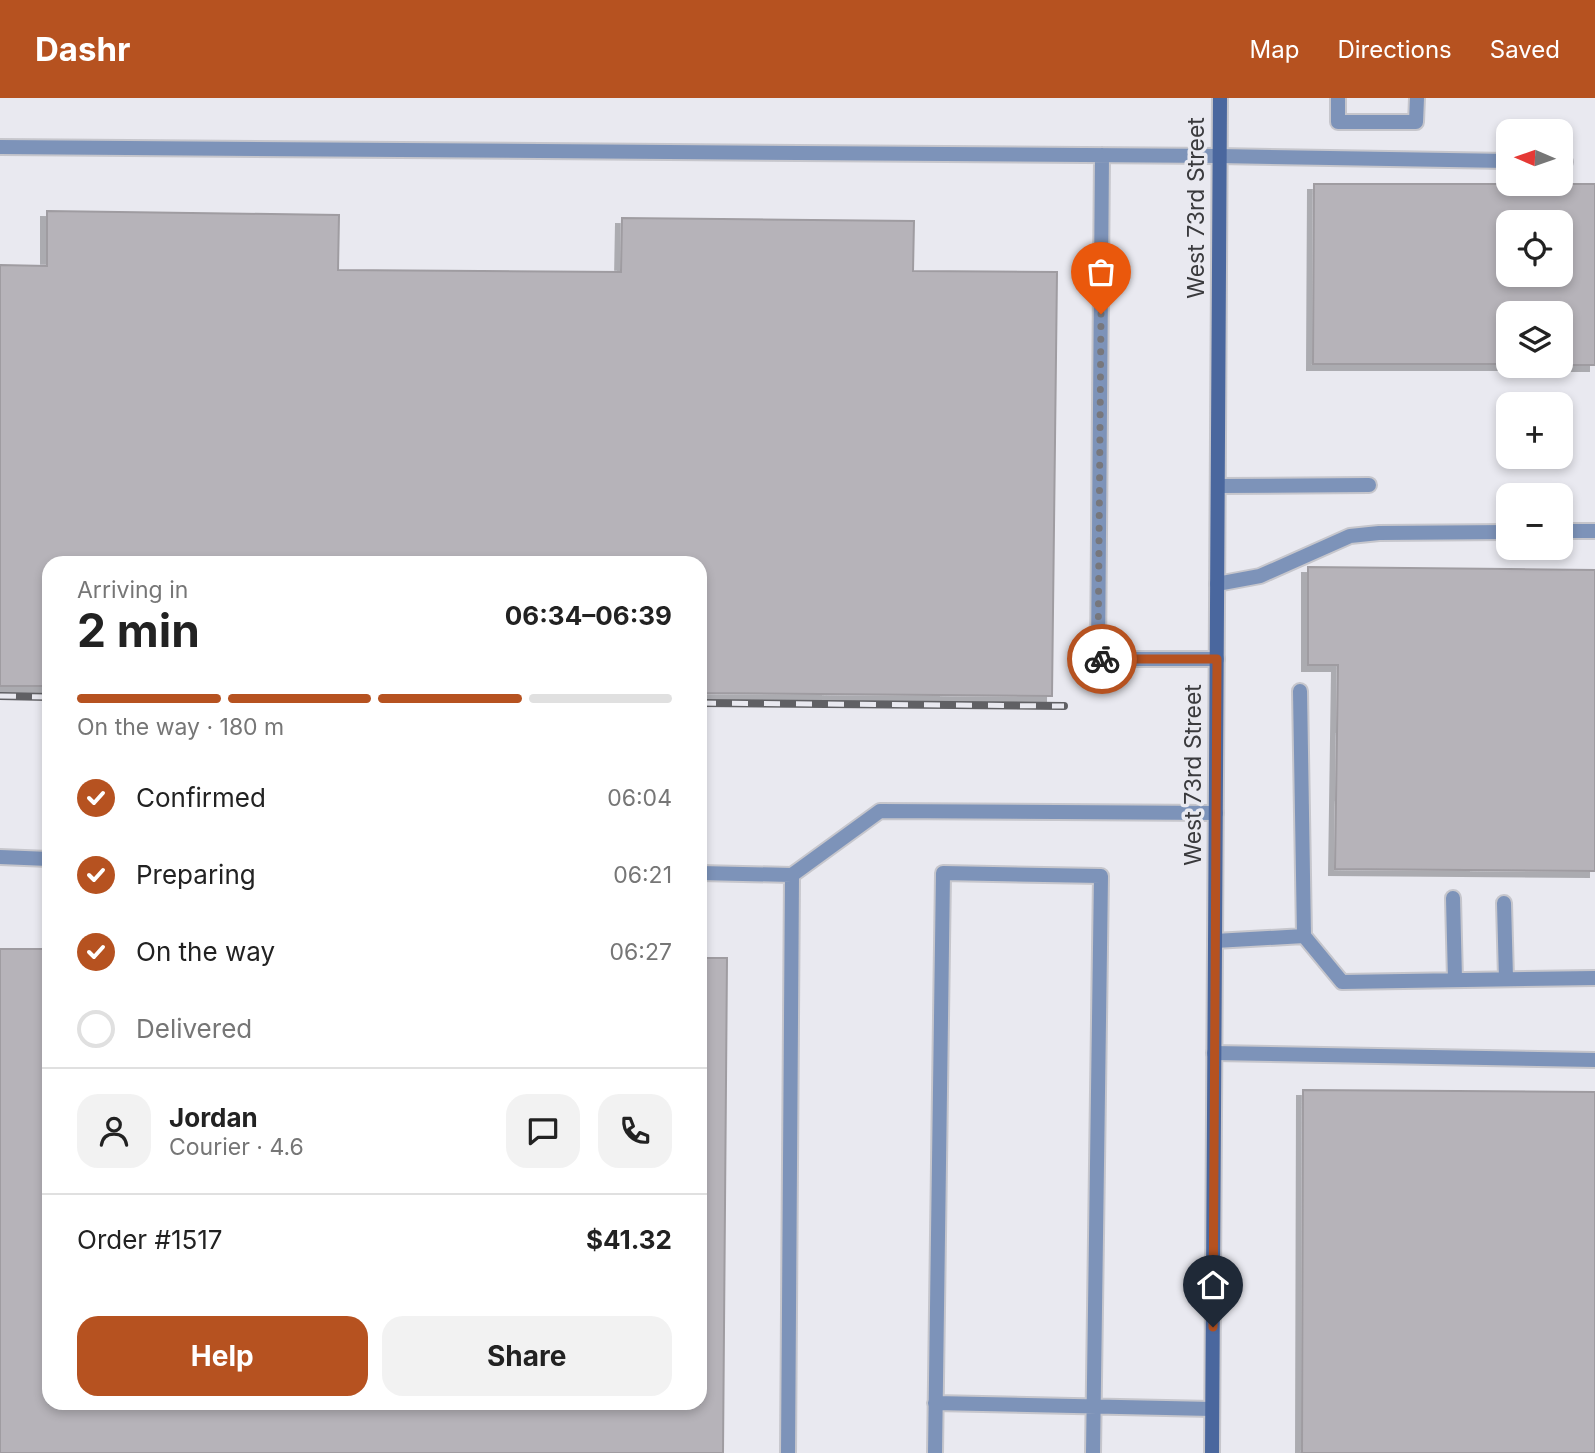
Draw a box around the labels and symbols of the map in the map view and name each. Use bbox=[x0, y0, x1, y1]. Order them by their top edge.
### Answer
street label: West 73rd Street bbox=[1182, 117, 1210, 299]
north arrow bbox=[1496, 119, 1573, 196]
pin bbox=[1071, 242, 1131, 314]
courier bbox=[1067, 624, 1137, 694]
street label: West 73rd Street bbox=[1179, 684, 1207, 866]
pin bbox=[1183, 1255, 1243, 1327]

